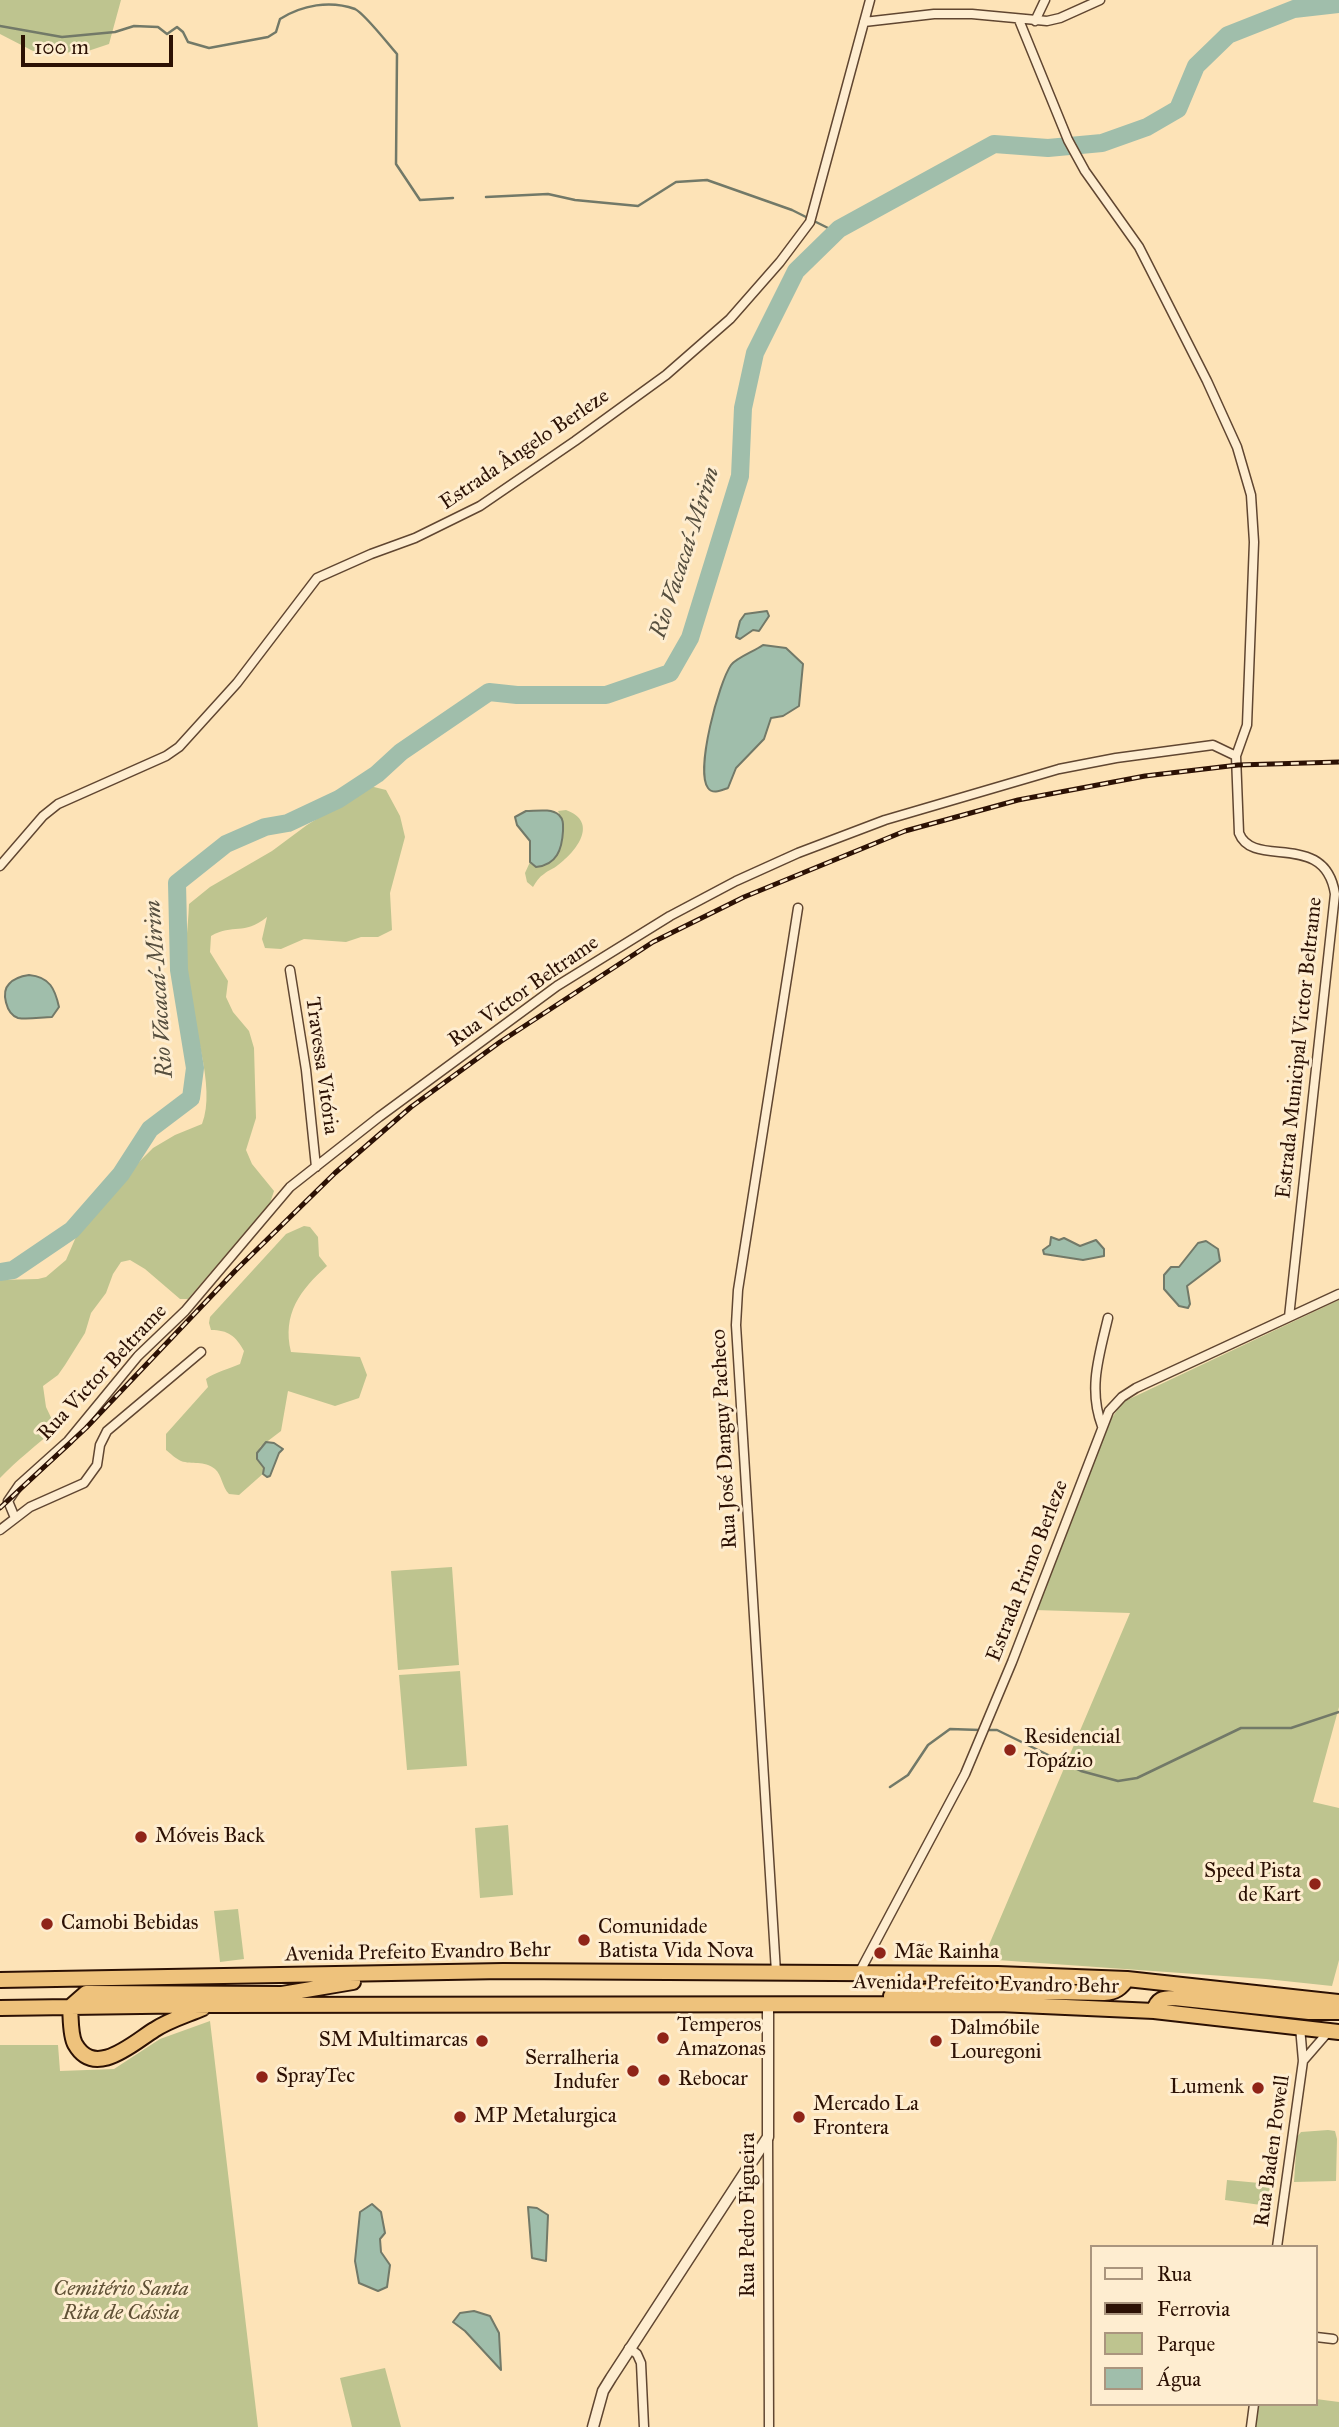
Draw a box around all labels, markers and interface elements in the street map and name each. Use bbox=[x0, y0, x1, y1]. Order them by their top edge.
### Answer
scale bar bbox=[24, 21, 177, 65]
text: 100 m bbox=[34, 34, 89, 60]
street label: Estrada Ângelo Berleze bbox=[435, 384, 615, 516]
water label: Rio Vacacaí-Mirim bbox=[645, 464, 727, 642]
street label: Estrada Municipal Victor Beltrame bbox=[1272, 896, 1328, 1200]
water label: Rio Vacacaí-Mirim bbox=[140, 899, 180, 1079]
street label: Rua Victor Beltrame bbox=[444, 931, 604, 1053]
street label: Travessa Vitória bbox=[299, 996, 343, 1136]
street label: Rua Victor Beltrame bbox=[33, 1299, 173, 1447]
street label: Rua José Danguy Pacheco bbox=[707, 1328, 743, 1550]
street label: Estrada Primo Berleze bbox=[982, 1477, 1074, 1665]
place label: Residencial Topázio bbox=[1024, 1725, 1121, 1775]
marker: Residencial Topázio bbox=[1002, 1742, 1018, 1758]
place label: Móveis Back bbox=[155, 1824, 265, 1850]
marker: Móveis Back bbox=[133, 1829, 149, 1845]
place label: Speed Pista de Kart bbox=[1204, 1859, 1301, 1909]
marker: Speed Pista de Kart bbox=[1307, 1876, 1323, 1892]
place label: Camobi Bebidas bbox=[61, 1911, 198, 1937]
place label: Comunidade Batista Vida Nova bbox=[598, 1915, 754, 1965]
marker: Camobi Bebidas bbox=[39, 1916, 55, 1932]
marker: Comunidade Batista Vida Nova bbox=[576, 1932, 592, 1948]
street label: Avenida Prefeito Evandro Behr bbox=[285, 1938, 551, 1968]
place label: Mãe Rainha bbox=[894, 1940, 999, 1966]
marker: Mãe Rainha bbox=[872, 1945, 888, 1961]
street label: Avenida Prefeito Evandro Behr bbox=[853, 1970, 1119, 2000]
place label: Temperos Amazonas bbox=[677, 2013, 766, 2063]
place label: Dalmóbile Louregoni bbox=[950, 2016, 1042, 2066]
place label: SM Multimarcas bbox=[319, 2028, 468, 2054]
marker: Temperos Amazonas bbox=[655, 2030, 671, 2046]
marker: SM Multimarcas bbox=[474, 2033, 490, 2049]
marker: Dalmóbile Louregoni bbox=[928, 2033, 944, 2049]
place label: Serralheria Indufer bbox=[525, 2046, 619, 2096]
marker: Serralheria Indufer bbox=[625, 2063, 641, 2079]
place label: SprayTec bbox=[276, 2064, 355, 2090]
place label: Rebocar bbox=[678, 2067, 748, 2093]
marker: SprayTec bbox=[254, 2069, 270, 2085]
marker: Rebocar bbox=[656, 2072, 672, 2088]
street label: Rua Baden Powell bbox=[1250, 2074, 1296, 2228]
place label: Lumenk bbox=[1170, 2075, 1244, 2101]
marker: Lumenk bbox=[1250, 2080, 1266, 2096]
place label: Mercado La Frontera bbox=[813, 2092, 919, 2142]
place label: MP Metalurgica bbox=[474, 2104, 617, 2130]
marker: MP Metalurgica bbox=[452, 2109, 468, 2125]
marker: Mercado La Frontera bbox=[791, 2109, 807, 2125]
street label: Rua Pedro Figueira bbox=[736, 2133, 762, 2297]
legend bbox=[1090, 2245, 1318, 2406]
text: Rua bbox=[1157, 2261, 1192, 2287]
park label: Cemitério Santa Rita de Cássia bbox=[53, 2277, 189, 2327]
text: Ferrovia bbox=[1157, 2296, 1230, 2322]
text: Parque bbox=[1157, 2331, 1215, 2357]
text: Água bbox=[1157, 2366, 1201, 2392]

